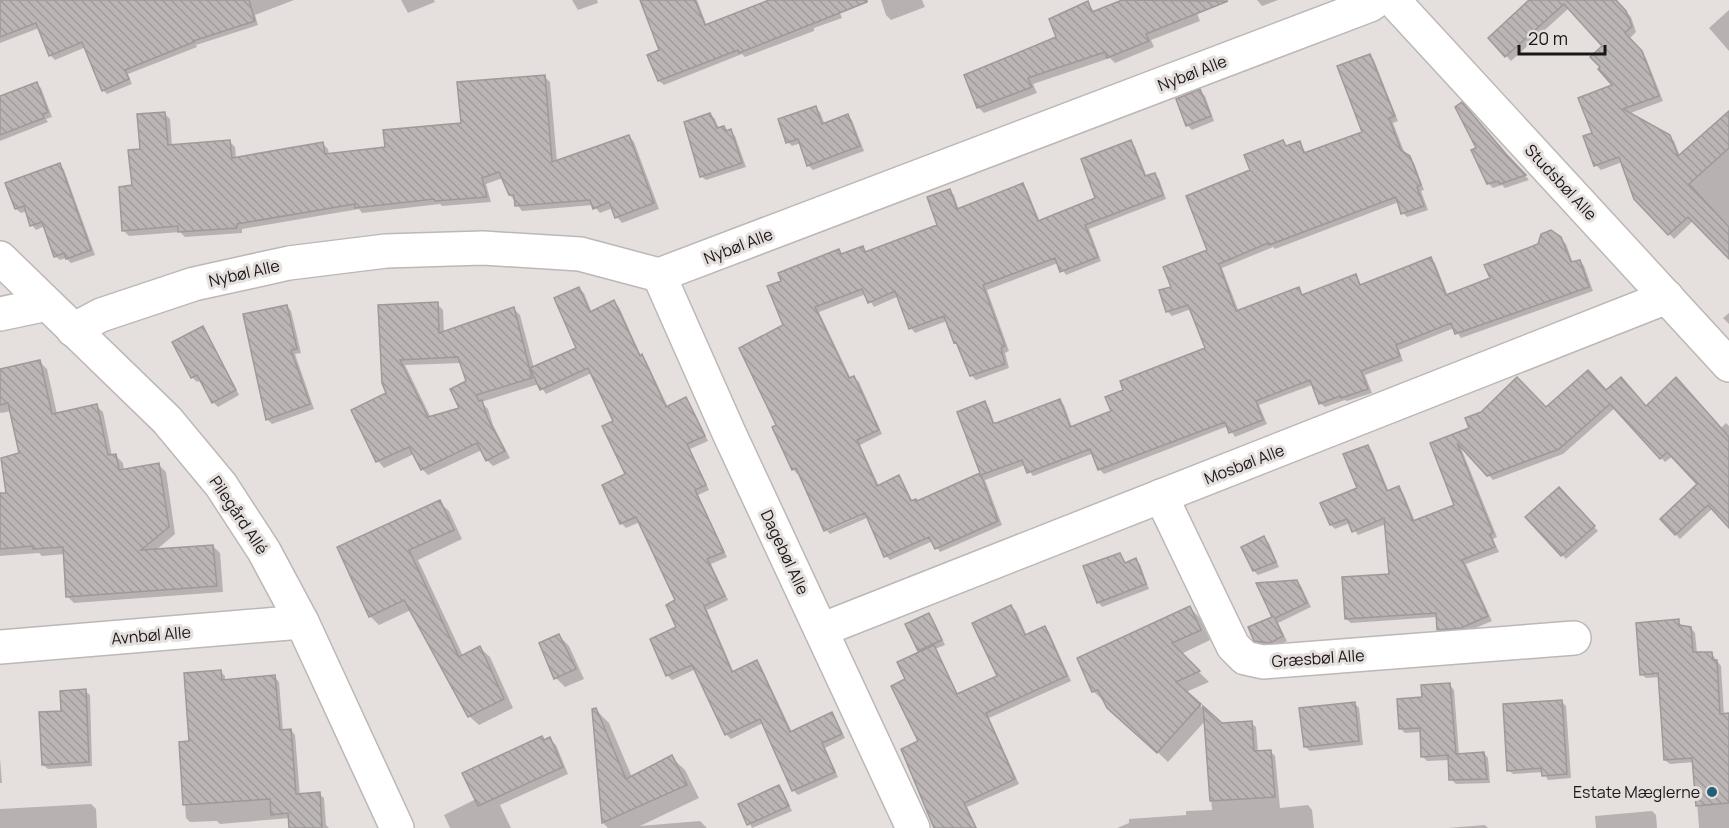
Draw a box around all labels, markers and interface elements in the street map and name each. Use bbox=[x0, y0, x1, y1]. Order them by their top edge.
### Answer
scale bar bbox=[1519, 18, 1604, 56]
text: 20 m bbox=[1528, 26, 1568, 50]
street label: Nybøl Alle bbox=[1154, 50, 1230, 96]
street label: Studsbøl Alle bbox=[1520, 139, 1602, 225]
street label: Nybøl Alle bbox=[700, 223, 776, 269]
street label: Nybøl Alle bbox=[206, 254, 282, 292]
street label: Mosbøl Alle bbox=[1201, 439, 1287, 489]
street label: Pilegård Allé bbox=[205, 471, 273, 559]
street label: Dagebøl Alle bbox=[756, 506, 814, 598]
street label: Avnbøl Alle bbox=[110, 621, 192, 649]
street label: Græsbøl Alle bbox=[1271, 644, 1365, 672]
place label: Estate Mæglerne bbox=[1573, 781, 1700, 803]
marker: Estate Mæglerne bbox=[1705, 785, 1719, 799]

